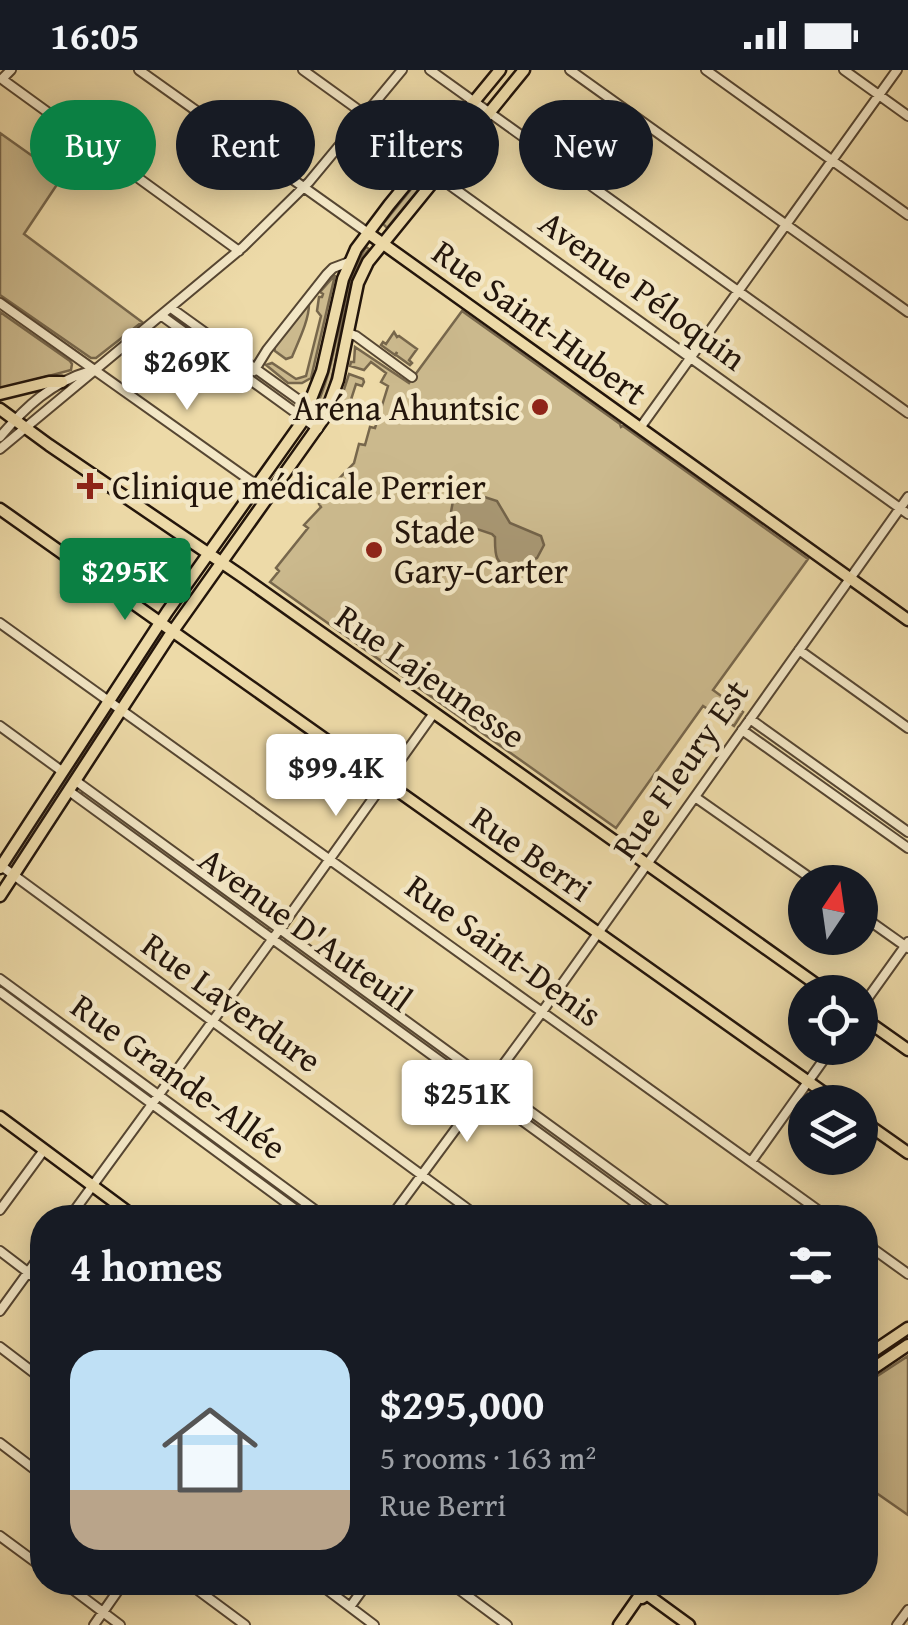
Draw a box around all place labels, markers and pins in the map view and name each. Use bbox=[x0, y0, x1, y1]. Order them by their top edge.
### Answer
pin: $269K bbox=[117, 328, 257, 413]
place label: Aréna Ahuntsic bbox=[293, 382, 520, 433]
marker: Aréna Ahuntsic bbox=[529, 396, 551, 418]
place label: Clinique médicale Perrier bbox=[112, 461, 486, 512]
marker: Clinique médicale Perrier bbox=[77, 473, 103, 499]
place label: Stade Gary-Carter bbox=[394, 505, 568, 596]
pin: $295K bbox=[55, 538, 195, 623]
marker: Stade Gary-Carter bbox=[363, 539, 385, 561]
pin: $99.4K bbox=[255, 734, 417, 819]
pin: $251K bbox=[397, 1060, 537, 1145]

